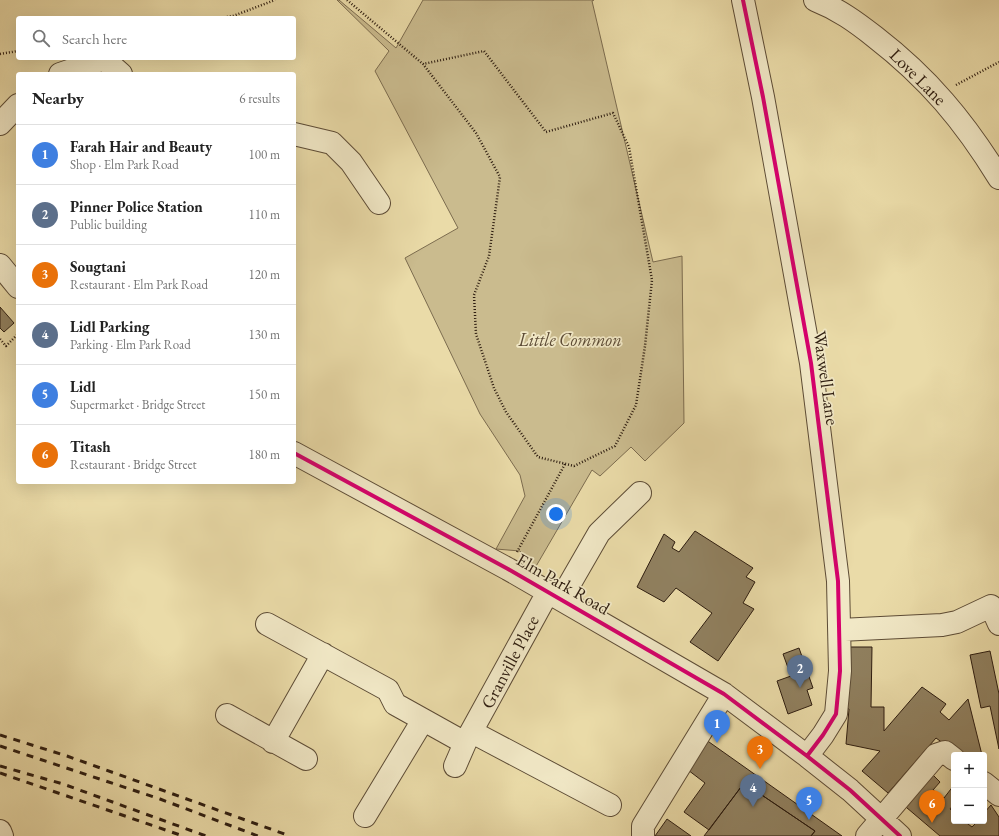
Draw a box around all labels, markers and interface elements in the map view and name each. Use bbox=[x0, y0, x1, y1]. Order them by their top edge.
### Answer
search box bbox=[16, 16, 296, 60]
icon: search bbox=[30, 27, 52, 49]
text: Search here bbox=[62, 29, 127, 48]
street label: Love Lane bbox=[885, 43, 952, 110]
text: Nearby bbox=[32, 87, 84, 109]
text: 6 results bbox=[239, 90, 280, 107]
text: Farah Hair and Beauty bbox=[70, 137, 212, 156]
text: 1 bbox=[42, 146, 48, 163]
text: 100 m bbox=[249, 146, 280, 163]
text: Shop · Elm Park Road bbox=[70, 156, 179, 173]
text: Pinner Police Station bbox=[70, 197, 203, 216]
text: 2 bbox=[42, 206, 48, 223]
text: 110 m bbox=[249, 206, 280, 223]
text: Public building bbox=[70, 216, 147, 233]
text: Sougtani bbox=[70, 257, 126, 276]
text: 3 bbox=[42, 266, 48, 283]
text: 120 m bbox=[249, 266, 280, 283]
text: Restaurant · Elm Park Road bbox=[70, 276, 208, 293]
text: Lidl Parking bbox=[70, 317, 149, 336]
text: 4 bbox=[42, 326, 48, 343]
text: 130 m bbox=[249, 326, 280, 343]
park label: Little Common bbox=[517, 328, 622, 351]
street label: Waxwell Lane bbox=[808, 329, 844, 427]
text: Parking · Elm Park Road bbox=[70, 336, 191, 353]
text: Lidl bbox=[70, 377, 96, 396]
text: 5 bbox=[42, 386, 48, 403]
text: 150 m bbox=[249, 386, 280, 403]
text: Supermarket · Bridge Street bbox=[70, 396, 205, 413]
text: Titash bbox=[70, 437, 111, 456]
text: 6 bbox=[42, 446, 48, 463]
text: 180 m bbox=[249, 446, 280, 463]
text: Restaurant · Bridge Street bbox=[70, 456, 197, 473]
your location bbox=[546, 504, 566, 524]
street label: Elm Park Road bbox=[512, 548, 615, 620]
street label: Granville Place bbox=[475, 611, 544, 712]
pin: 2 bbox=[787, 655, 813, 688]
pin: 1 bbox=[704, 710, 730, 743]
pin: 3 bbox=[747, 736, 773, 769]
map controls bbox=[951, 752, 987, 824]
button: + bbox=[951, 752, 987, 788]
pin: 4 bbox=[740, 774, 766, 807]
pin: 5 bbox=[796, 787, 822, 820]
button: − bbox=[951, 788, 987, 824]
pin: 6 bbox=[919, 790, 945, 823]

